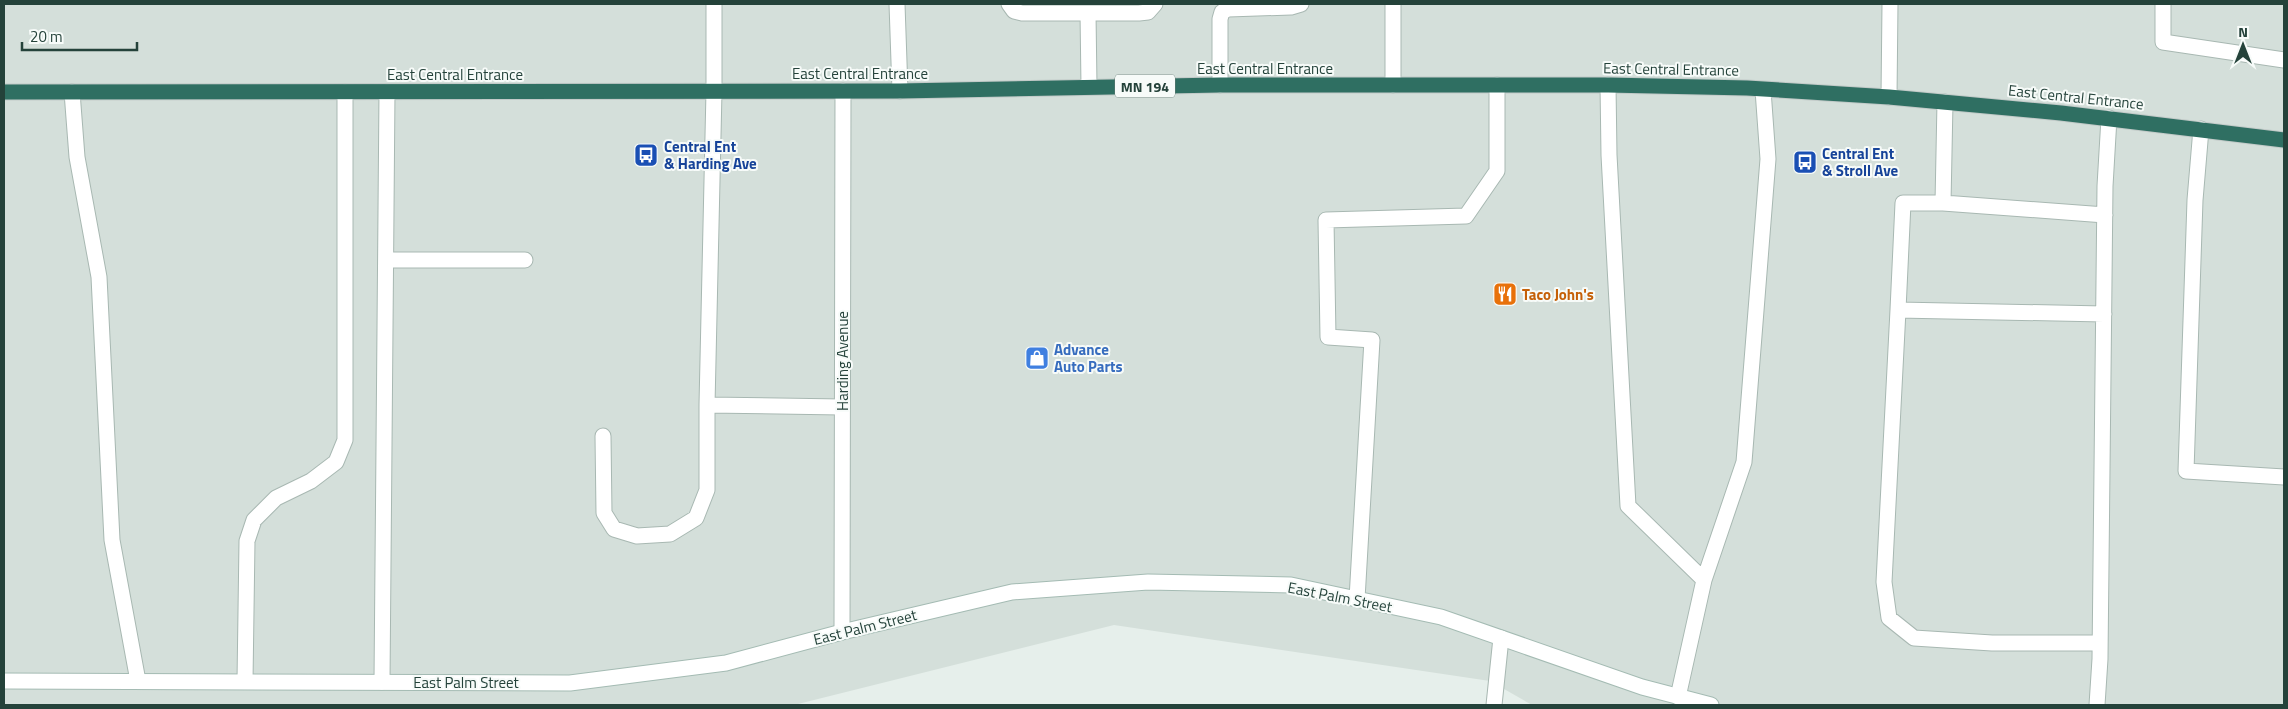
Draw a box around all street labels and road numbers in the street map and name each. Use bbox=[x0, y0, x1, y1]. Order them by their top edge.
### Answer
street label: East Central Entrance bbox=[1603, 56, 1739, 82]
street label: East Central Entrance bbox=[1197, 57, 1333, 80]
street label: East Central Entrance bbox=[792, 62, 928, 85]
street label: East Central Entrance bbox=[387, 63, 523, 86]
road number: MN 194 bbox=[1115, 74, 1175, 98]
street label: East Central Entrance bbox=[2007, 78, 2145, 116]
street label: Harding Avenue bbox=[831, 311, 854, 411]
street label: East Palm Street bbox=[1286, 576, 1395, 619]
street label: East Palm Street bbox=[811, 603, 920, 651]
street label: East Palm Street bbox=[413, 671, 520, 694]

